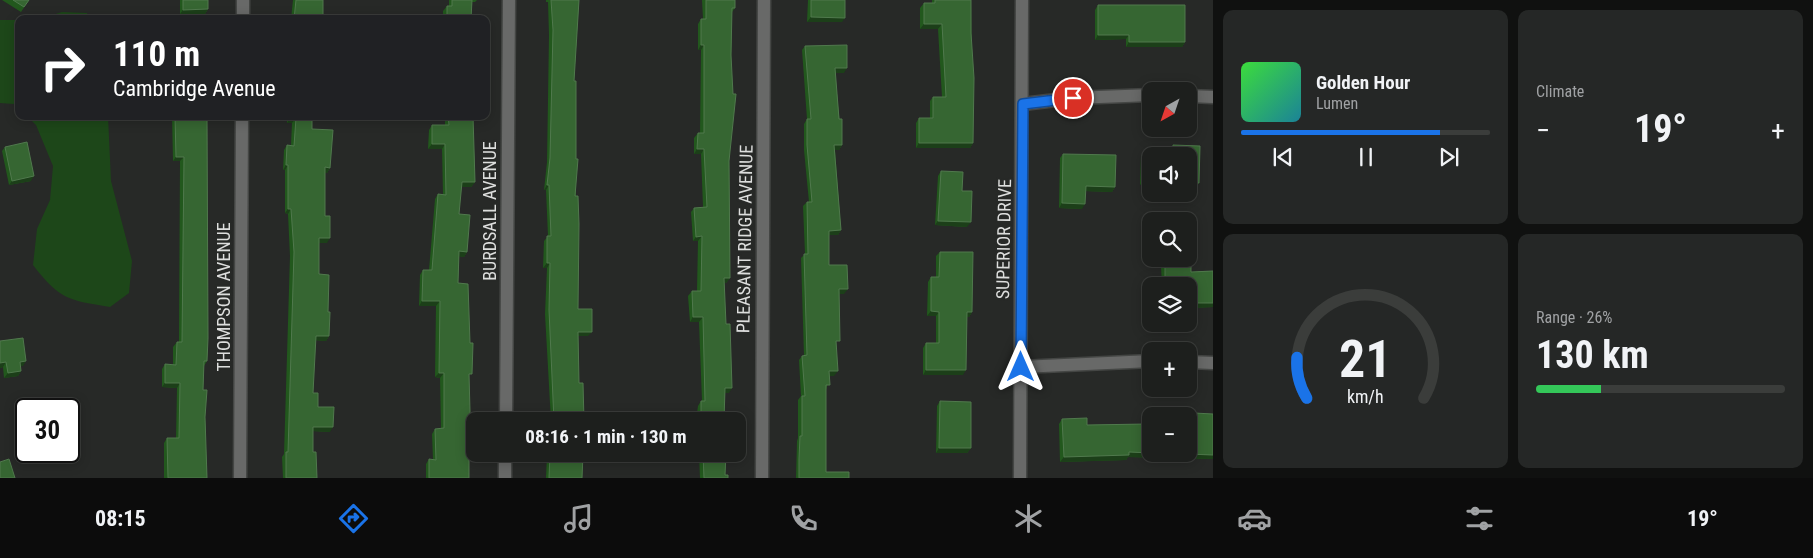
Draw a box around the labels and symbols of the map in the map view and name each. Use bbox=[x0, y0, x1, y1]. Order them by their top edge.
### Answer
pin bbox=[1052, 77, 1094, 119]
north arrow bbox=[1142, 82, 1198, 138]
street label: BURDSALL AVENUE bbox=[479, 141, 500, 281]
street label: PLEASANT RIDGE AVENUE bbox=[732, 145, 757, 333]
street label: SUPERIOR DRIVE bbox=[992, 179, 1015, 299]
street label: THOMPSON AVENUE bbox=[213, 222, 234, 372]
position arrow bbox=[994, 340, 1046, 392]
speed limit sign: 30 bbox=[15, 398, 80, 463]

